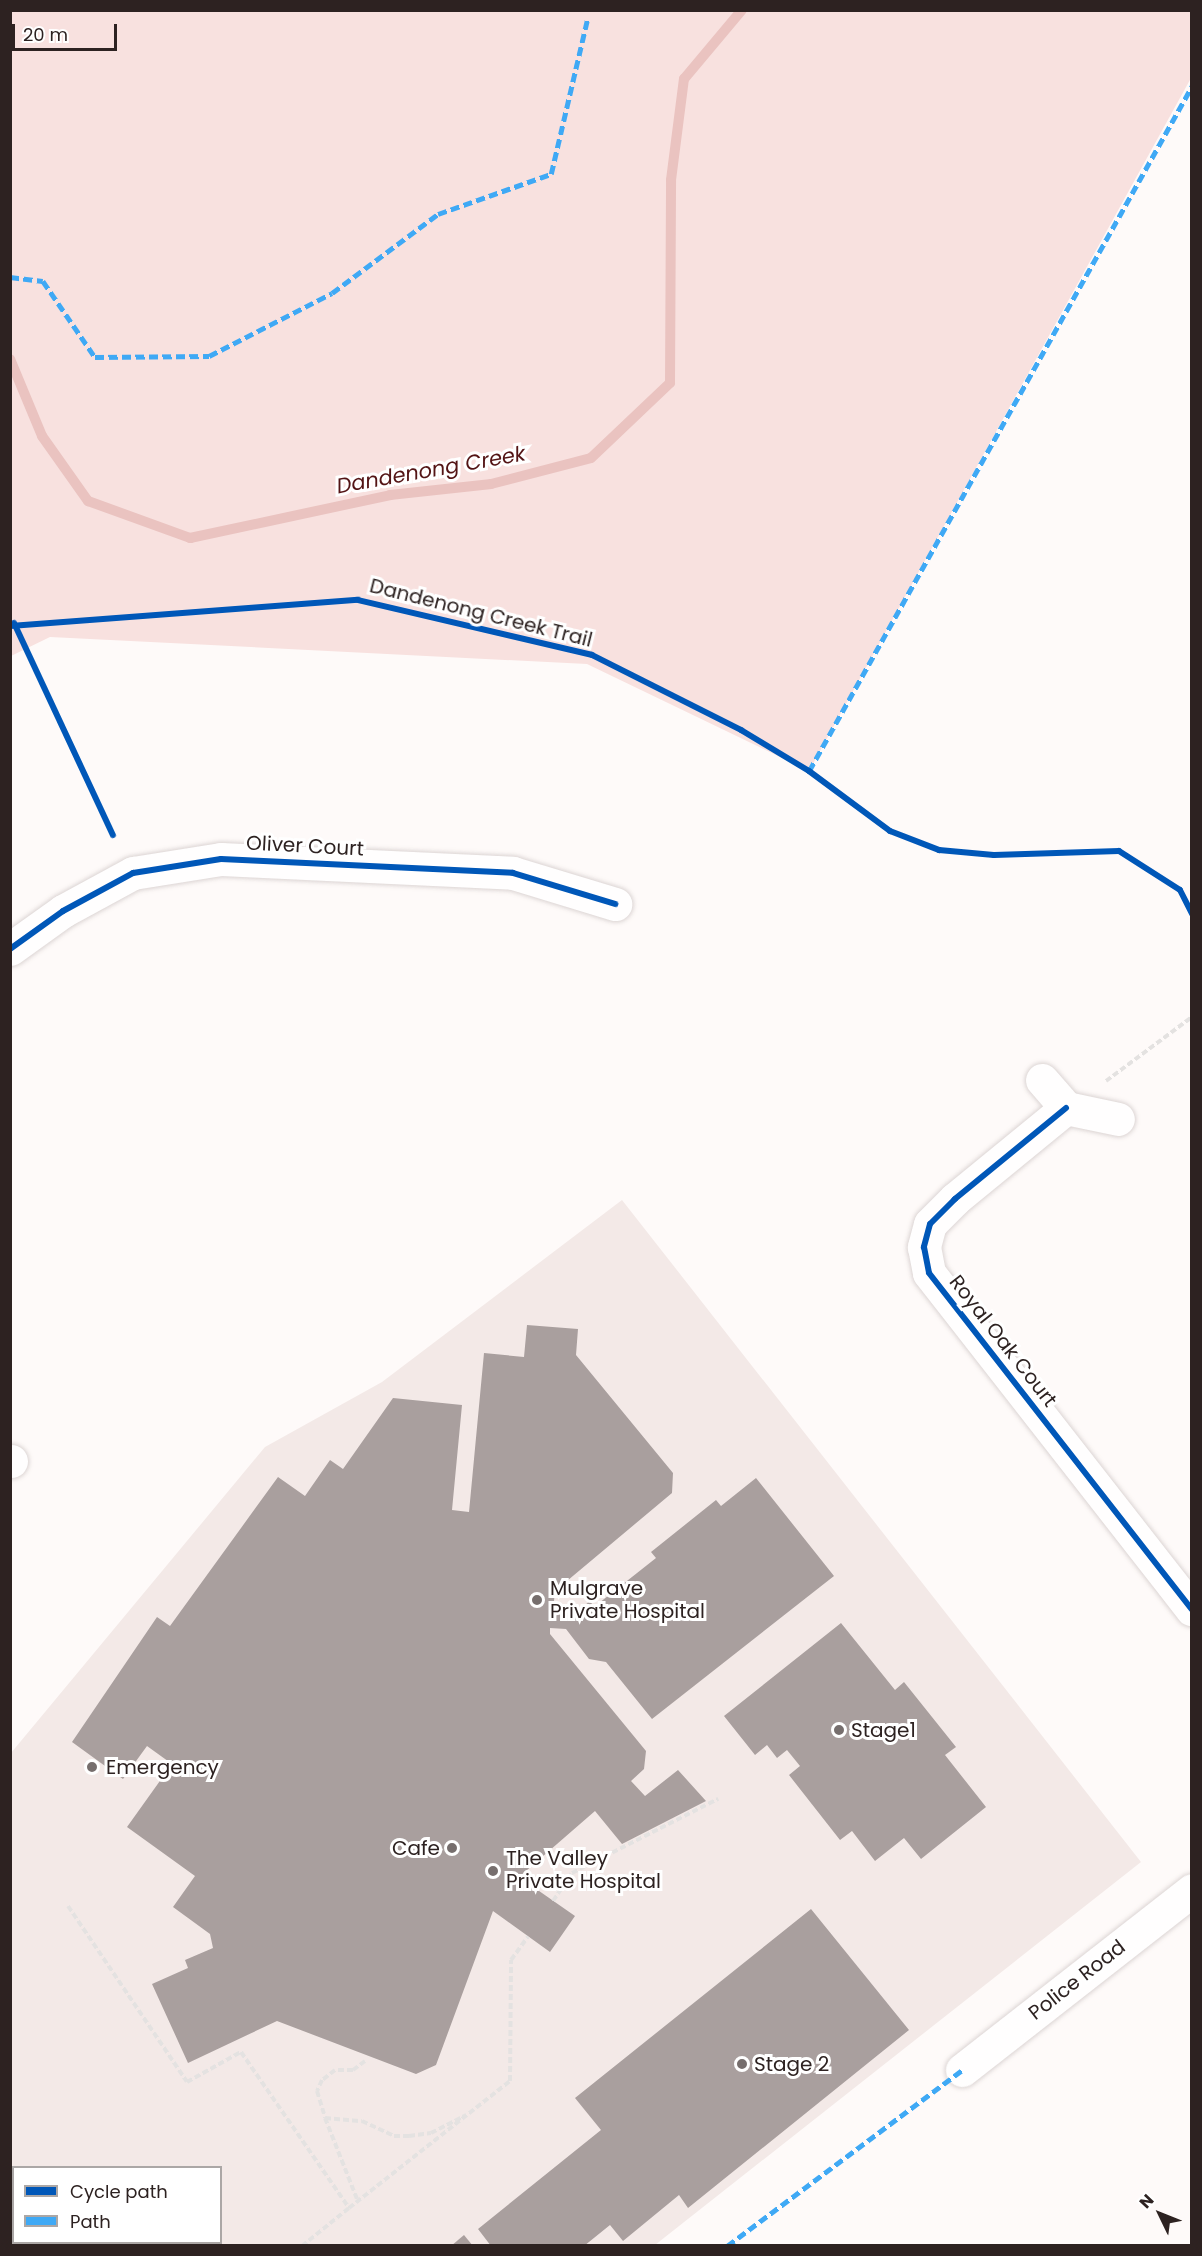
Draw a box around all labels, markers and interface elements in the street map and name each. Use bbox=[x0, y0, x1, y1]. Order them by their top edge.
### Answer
scale bar bbox=[15, 12, 120, 50]
text: 20 m bbox=[23, 22, 68, 47]
water label: Dandenong Creek bbox=[335, 441, 527, 499]
street label: Dandenong Creek Trail bbox=[367, 574, 595, 652]
street label: Oliver Court bbox=[246, 831, 364, 861]
street label: Royal Oak Court bbox=[944, 1270, 1062, 1412]
place label: Mulgrave Private Hospital bbox=[550, 1576, 705, 1623]
marker: Mulgrave Private Hospital bbox=[528, 1591, 546, 1609]
place label: Stage1 bbox=[851, 1718, 916, 1742]
marker: Stage1 bbox=[832, 1723, 846, 1737]
place label: Emergency bbox=[106, 1755, 219, 1779]
marker: Emergency bbox=[83, 1758, 101, 1776]
place label: Cafe bbox=[392, 1836, 440, 1860]
marker: Cafe bbox=[445, 1841, 459, 1855]
place label: The Valley Private Hospital bbox=[506, 1847, 661, 1894]
marker: The Valley Private Hospital bbox=[484, 1862, 502, 1880]
street label: Police Road bbox=[1024, 1935, 1130, 2025]
place label: Stage 2 bbox=[754, 2052, 829, 2076]
marker: Stage 2 bbox=[735, 2057, 749, 2071]
legend bbox=[12, 2166, 222, 2244]
text: Cycle path bbox=[70, 2179, 168, 2204]
north arrow bbox=[1130, 2184, 1190, 2244]
text: N bbox=[1134, 2189, 1159, 2214]
text: Path bbox=[70, 2209, 111, 2234]

